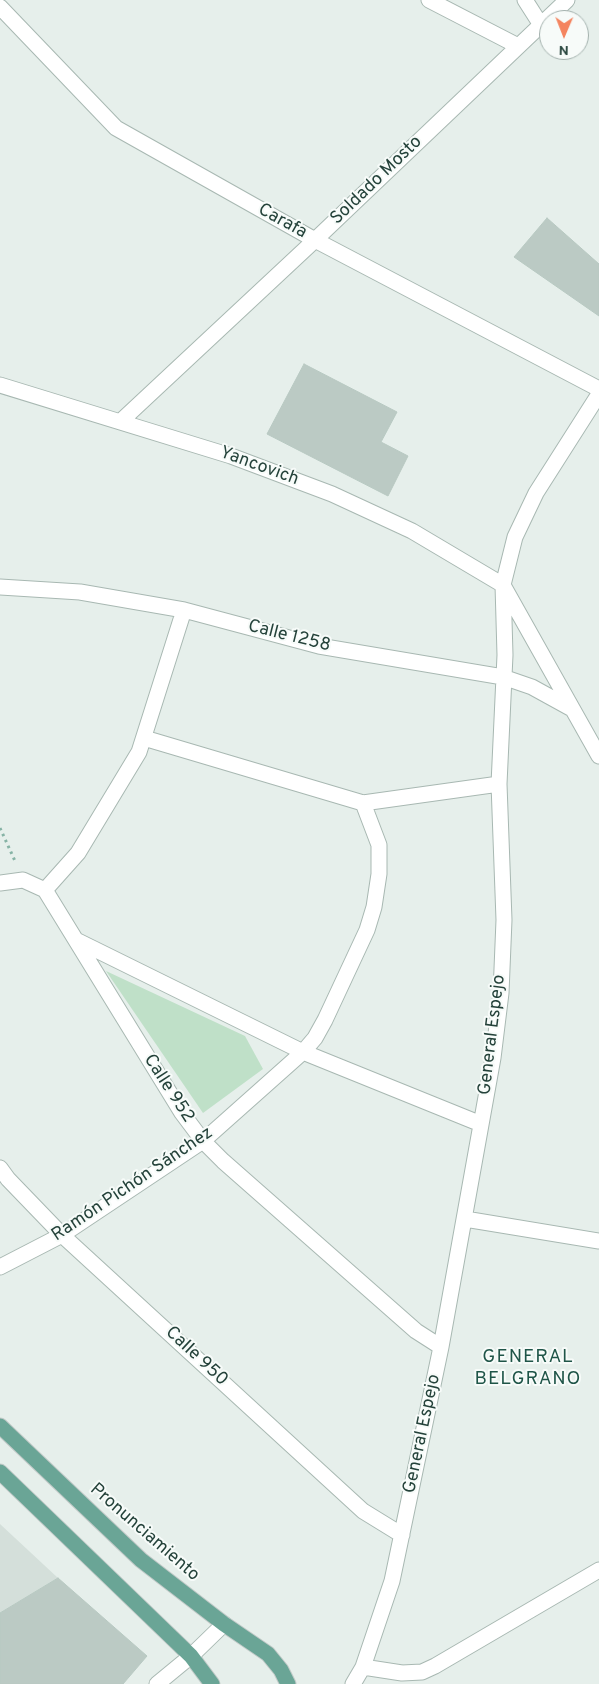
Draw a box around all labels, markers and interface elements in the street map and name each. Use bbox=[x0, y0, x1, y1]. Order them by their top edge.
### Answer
north arrow bbox=[539, 10, 589, 60]
text: N bbox=[559, 41, 569, 58]
street label: Soldado Mosto bbox=[327, 132, 427, 230]
street label: Carafa bbox=[254, 200, 310, 244]
street label: Yancovich bbox=[217, 443, 301, 491]
street label: Calle 1258 bbox=[245, 616, 333, 658]
street label: General Espejo bbox=[475, 974, 511, 1096]
street label: Calle 952 bbox=[138, 1051, 198, 1127]
street label: Ramón Pichón Sánchez bbox=[48, 1123, 218, 1247]
street label: Calle 950 bbox=[160, 1323, 232, 1391]
district label: GENERAL BELGRANO bbox=[474, 1347, 582, 1391]
street label: General Espejo bbox=[400, 1372, 446, 1496]
street label: Pronunciamiento bbox=[85, 1480, 203, 1586]

